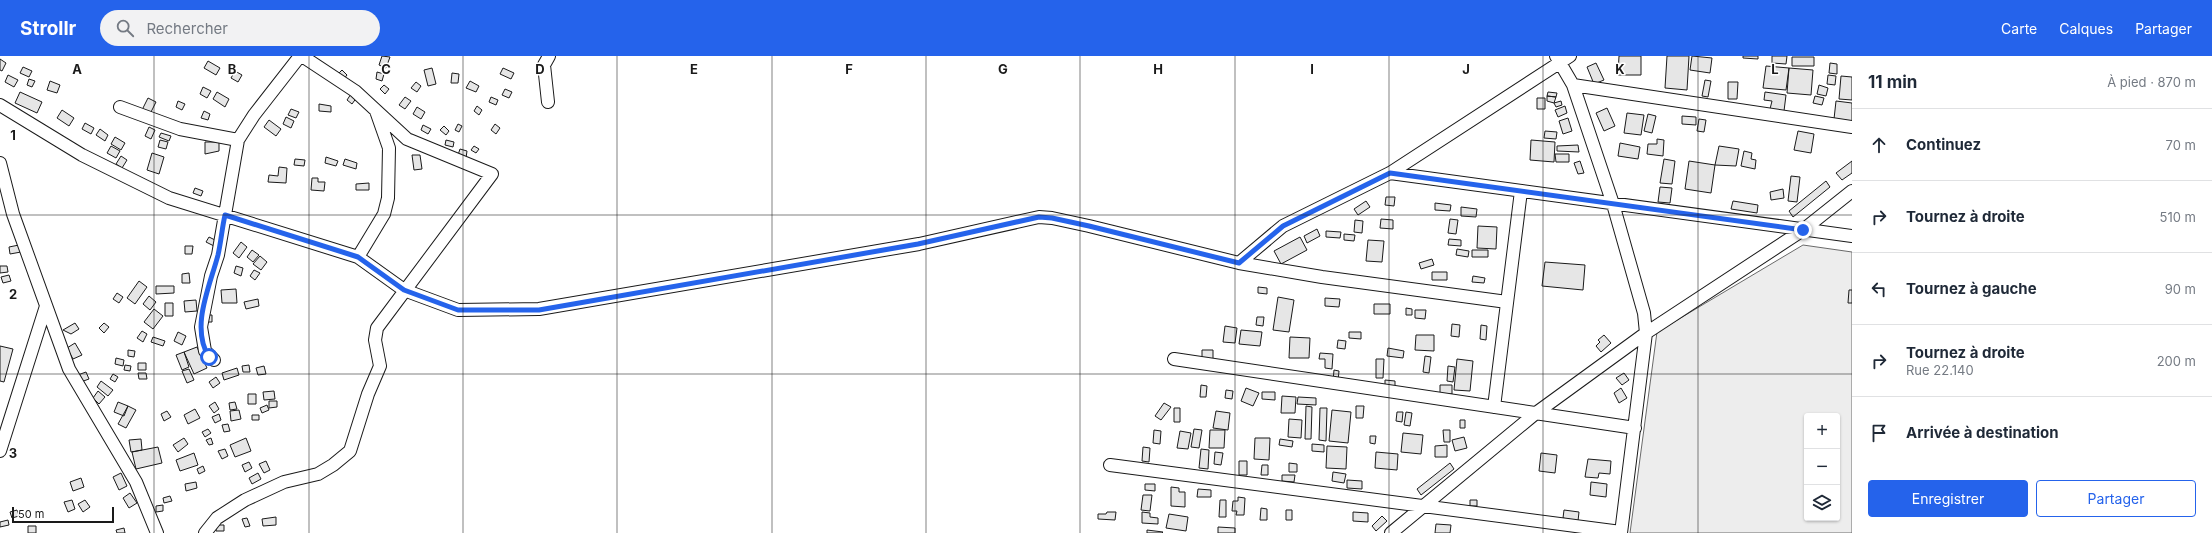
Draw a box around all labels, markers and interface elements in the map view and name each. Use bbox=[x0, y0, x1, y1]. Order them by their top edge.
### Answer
search box bbox=[100, 10, 380, 46]
text: Strollr bbox=[20, 17, 76, 40]
icon: search bbox=[114, 17, 136, 39]
text: Rechercher bbox=[146, 19, 228, 38]
text: Carte bbox=[2001, 20, 2037, 37]
text: Calques bbox=[2059, 20, 2113, 37]
text: Partager bbox=[2135, 20, 2192, 37]
text: A bbox=[72, 61, 82, 77]
text: B bbox=[228, 61, 237, 77]
text: C bbox=[381, 61, 391, 77]
text: D bbox=[535, 61, 545, 77]
text: E bbox=[690, 61, 698, 77]
text: F bbox=[845, 61, 853, 77]
text: G bbox=[998, 61, 1008, 77]
text: H bbox=[1153, 61, 1163, 77]
text: I bbox=[1310, 61, 1314, 77]
text: J bbox=[1462, 61, 1470, 77]
text: K bbox=[1615, 61, 1625, 77]
text: L bbox=[1771, 61, 1779, 77]
text: 11 min bbox=[1868, 72, 1917, 92]
text: À pied · 870 m bbox=[2107, 74, 2196, 90]
text: 1 bbox=[10, 127, 16, 143]
icon: ahead bbox=[1868, 134, 1890, 156]
text: Continuez bbox=[1906, 135, 1981, 154]
text: 70 m bbox=[2166, 137, 2196, 153]
icon: right bbox=[1868, 206, 1890, 228]
text: Tournez à droite bbox=[1906, 207, 2025, 226]
text: 510 m bbox=[2160, 209, 2196, 225]
route end bbox=[1794, 221, 1812, 239]
icon: left bbox=[1868, 278, 1890, 300]
text: Tournez à gauche bbox=[1906, 279, 2037, 298]
text: 90 m bbox=[2165, 281, 2196, 297]
text: 2 bbox=[9, 286, 17, 302]
text: Tournez à droite bbox=[1906, 343, 2025, 362]
route start bbox=[200, 348, 218, 366]
icon: right bbox=[1868, 350, 1890, 372]
text: 200 m bbox=[2157, 353, 2196, 369]
text: Rue 22.140 bbox=[1906, 362, 1974, 378]
map controls bbox=[1804, 413, 1840, 521]
button: + bbox=[1804, 413, 1840, 449]
icon: arrive bbox=[1868, 422, 1890, 444]
text: Arrivée à destination bbox=[1906, 423, 2059, 442]
text: 3 bbox=[9, 445, 17, 461]
button: − bbox=[1804, 449, 1840, 485]
button: Enregistrer bbox=[1868, 480, 2028, 517]
button: Partager bbox=[2036, 480, 2196, 517]
button: layers bbox=[1804, 485, 1840, 521]
scale bar bbox=[12, 505, 114, 524]
text: 50 m bbox=[18, 507, 44, 521]

